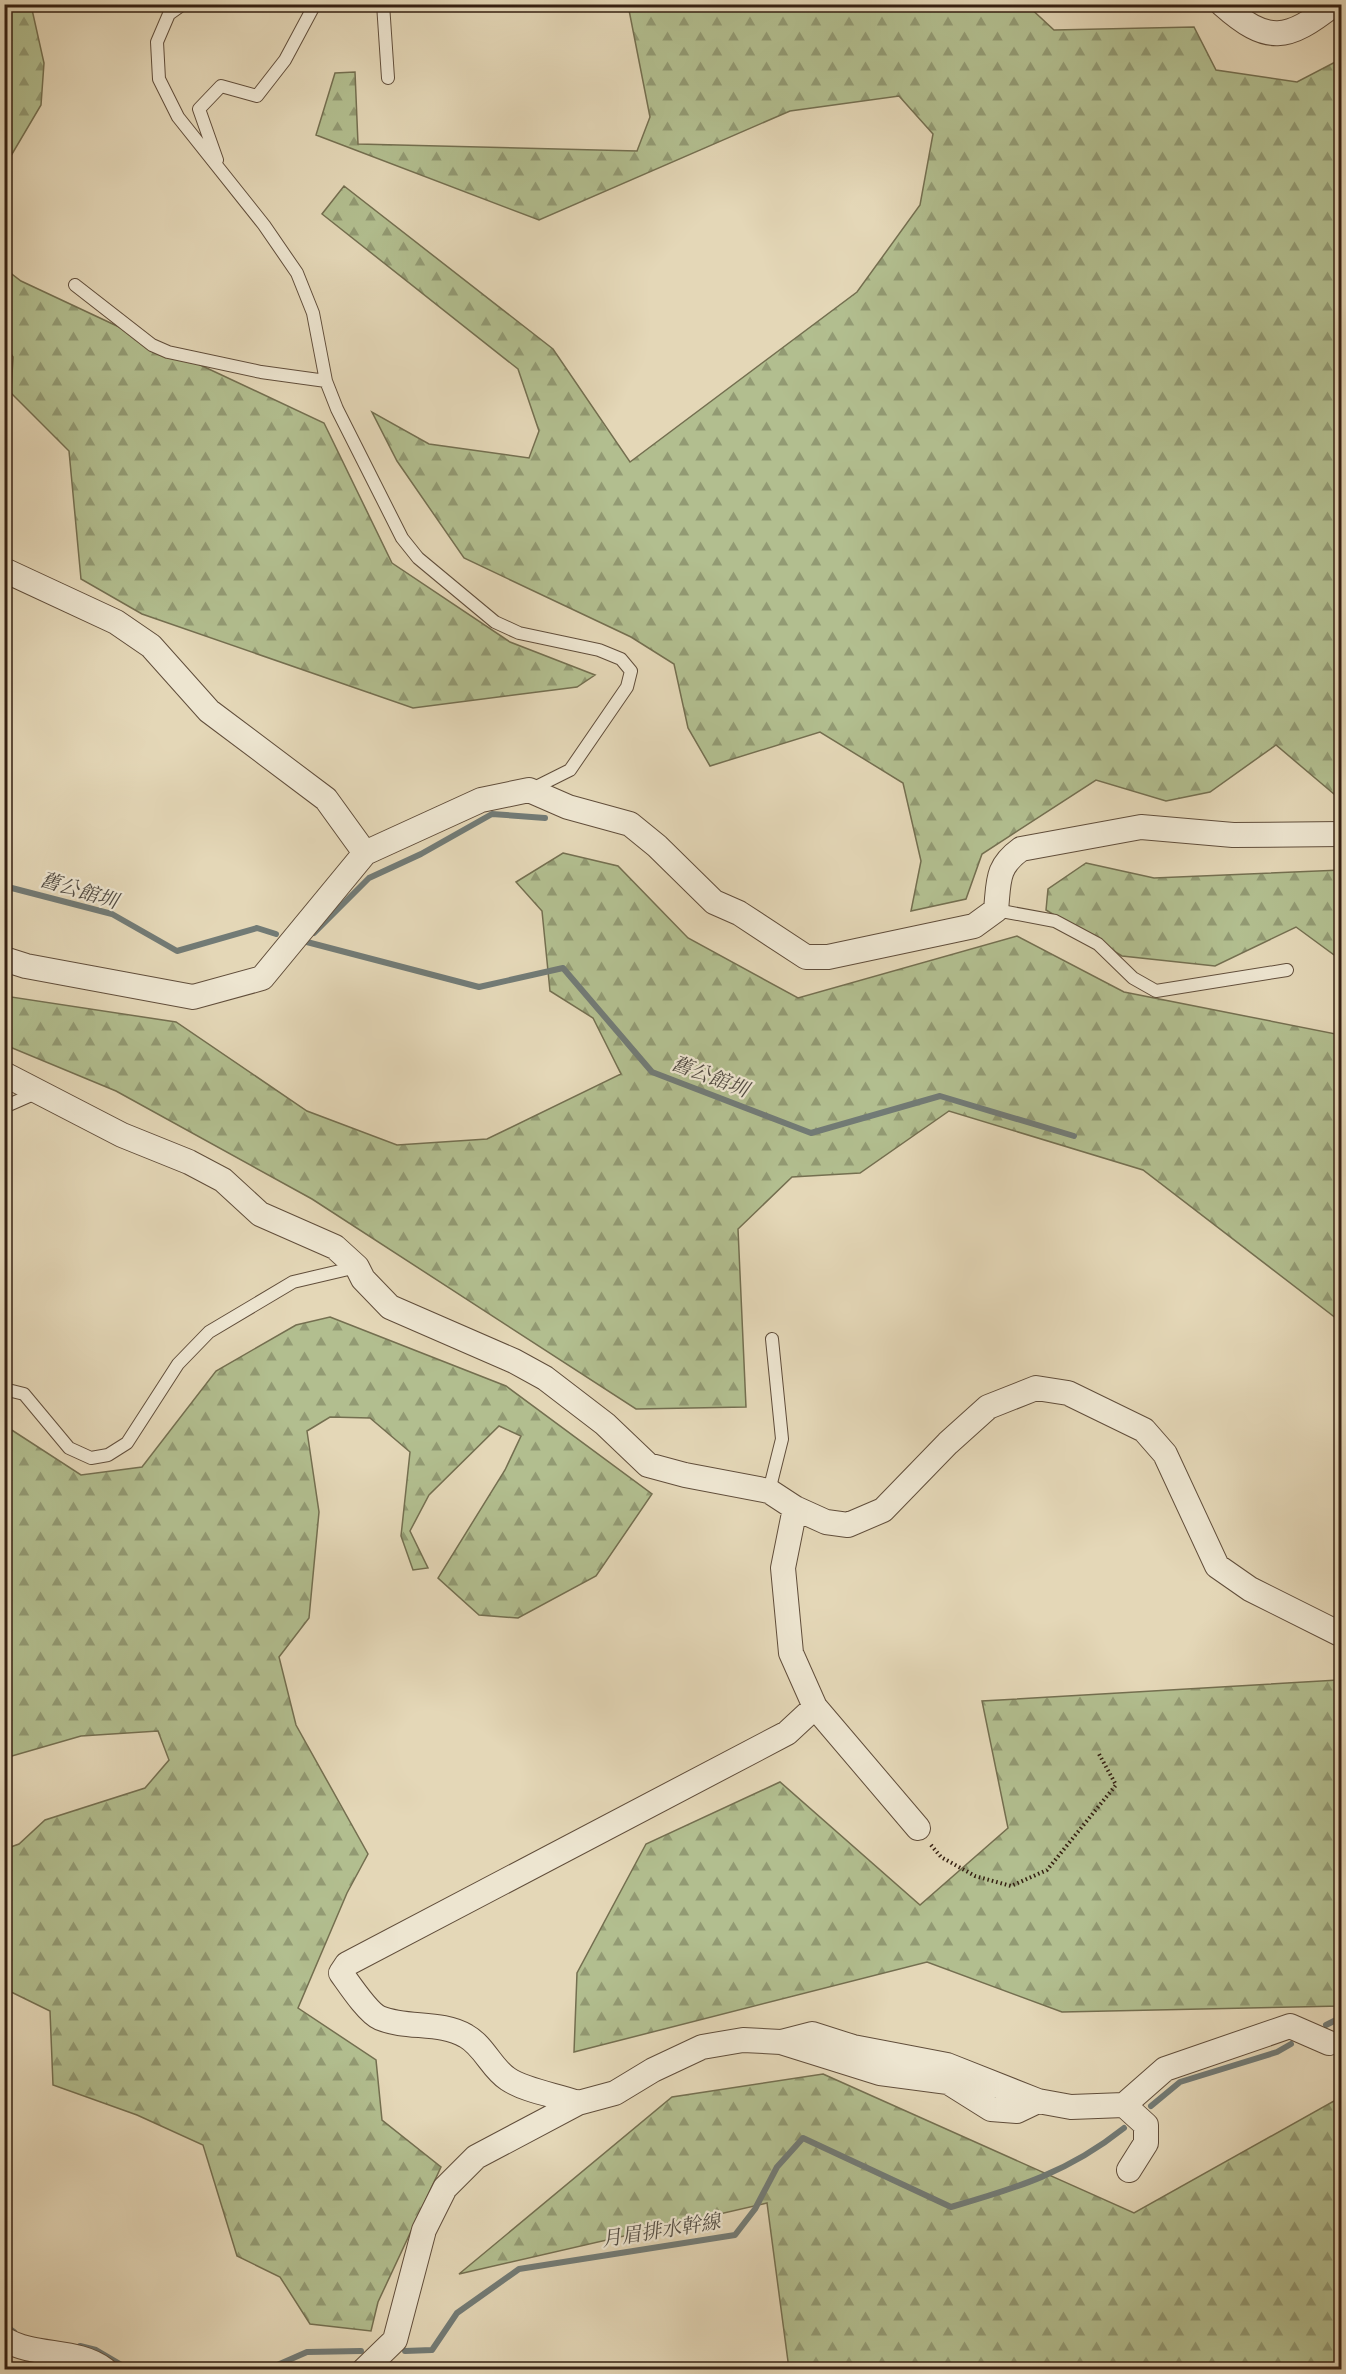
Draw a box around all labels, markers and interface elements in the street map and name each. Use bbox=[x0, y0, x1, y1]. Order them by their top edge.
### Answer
water label: 舊公館圳 bbox=[37, 867, 124, 914]
water label: 舊公館圳 bbox=[668, 1050, 754, 1103]
water label: 月眉排水幹線 bbox=[600, 2208, 724, 2251]

